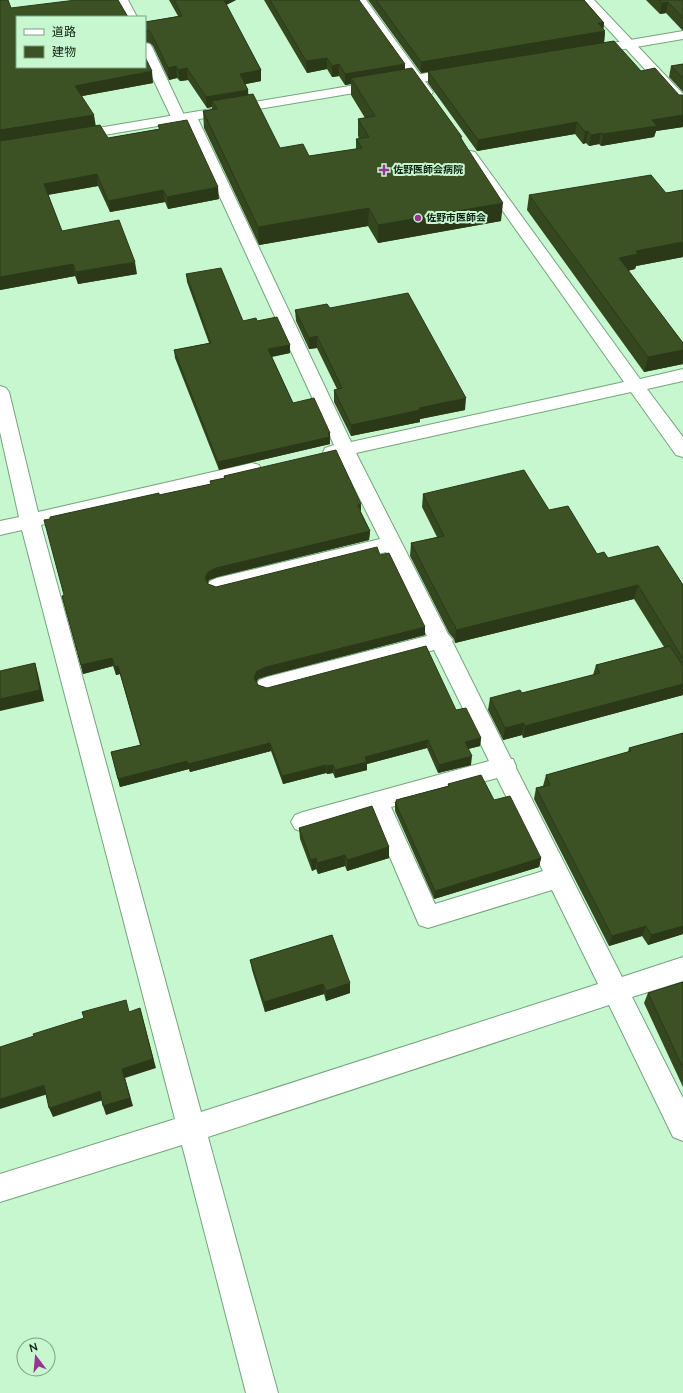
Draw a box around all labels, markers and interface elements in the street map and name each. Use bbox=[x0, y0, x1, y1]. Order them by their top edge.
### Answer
legend bbox=[16, 16, 146, 68]
text: 道路 bbox=[52, 24, 76, 40]
text: 建物 bbox=[52, 44, 76, 60]
place label: 佐野医師会病院 bbox=[393, 163, 463, 177]
marker: 佐野医師会病院 bbox=[378, 164, 390, 176]
place label: 佐野市医師会 bbox=[426, 211, 486, 225]
marker: 佐野市医師会 bbox=[413, 213, 423, 223]
north arrow bbox=[16, 1337, 56, 1377]
text: N bbox=[27, 1340, 39, 1356]

